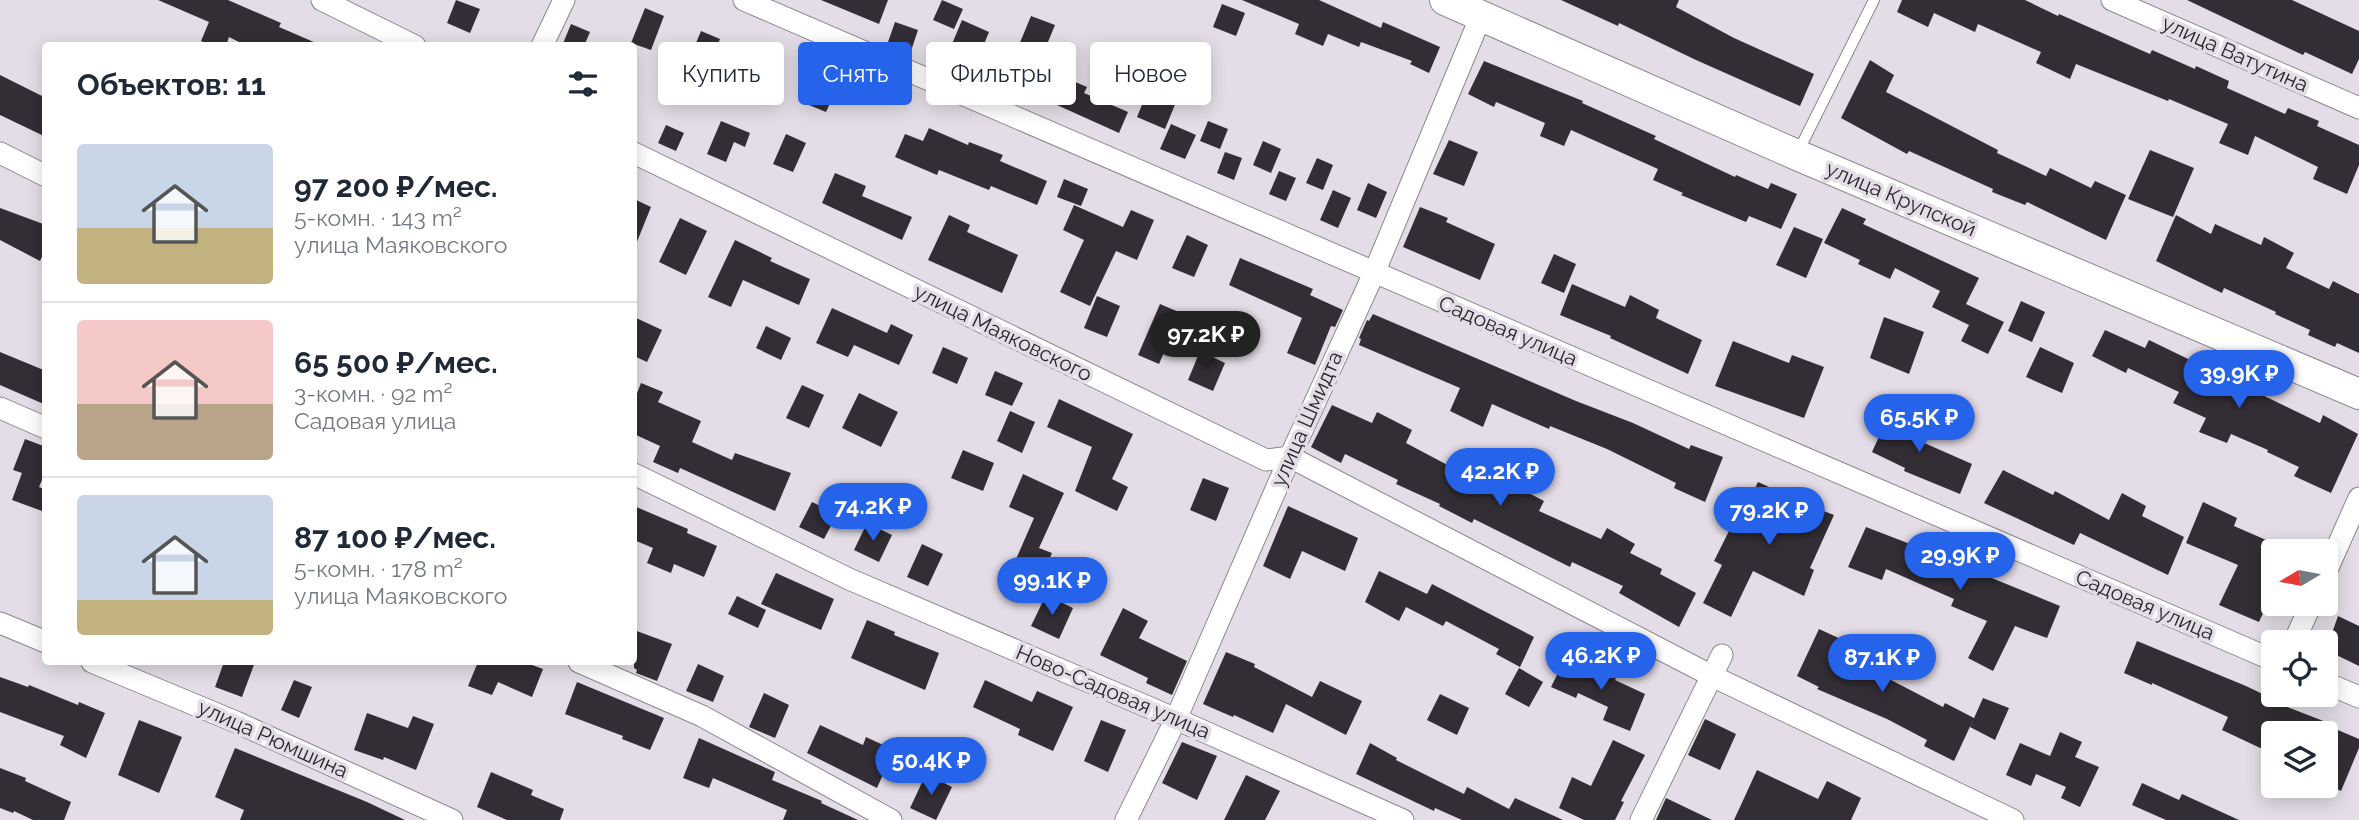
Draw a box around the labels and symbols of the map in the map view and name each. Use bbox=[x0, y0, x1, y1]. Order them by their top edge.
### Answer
street label: улица Ватутина bbox=[2158, 10, 2312, 97]
street label: улица Крупской bbox=[1822, 156, 1980, 241]
street label: улица Маяковского bbox=[910, 279, 1096, 386]
street label: Садовая улица bbox=[1435, 290, 1581, 371]
pin: 97.2K ₽ bbox=[1141, 312, 1271, 371]
street label: улица Шмидта bbox=[1266, 347, 1348, 490]
pin: 39.9K ₽ bbox=[2174, 350, 2304, 410]
pin: 65.5K ₽ bbox=[1854, 394, 1984, 454]
pin: 42.2K ₽ bbox=[1435, 448, 1565, 508]
pin: 74.2K ₽ bbox=[808, 484, 938, 543]
pin: 79.2K ₽ bbox=[1704, 488, 1834, 547]
pin: 29.9K ₽ bbox=[1895, 532, 2025, 592]
north arrow bbox=[2261, 539, 2338, 616]
pin: 99.1K ₽ bbox=[987, 558, 1117, 617]
street label: Садовая улица bbox=[2072, 564, 2218, 645]
pin: 46.2K ₽ bbox=[1536, 632, 1666, 692]
pin: 87.1K ₽ bbox=[1817, 634, 1947, 694]
street label: Ново-Садовая улица bbox=[1012, 639, 1214, 744]
street label: улица Рюмшина bbox=[194, 694, 352, 783]
pin: 50.4K ₽ bbox=[866, 738, 996, 797]

